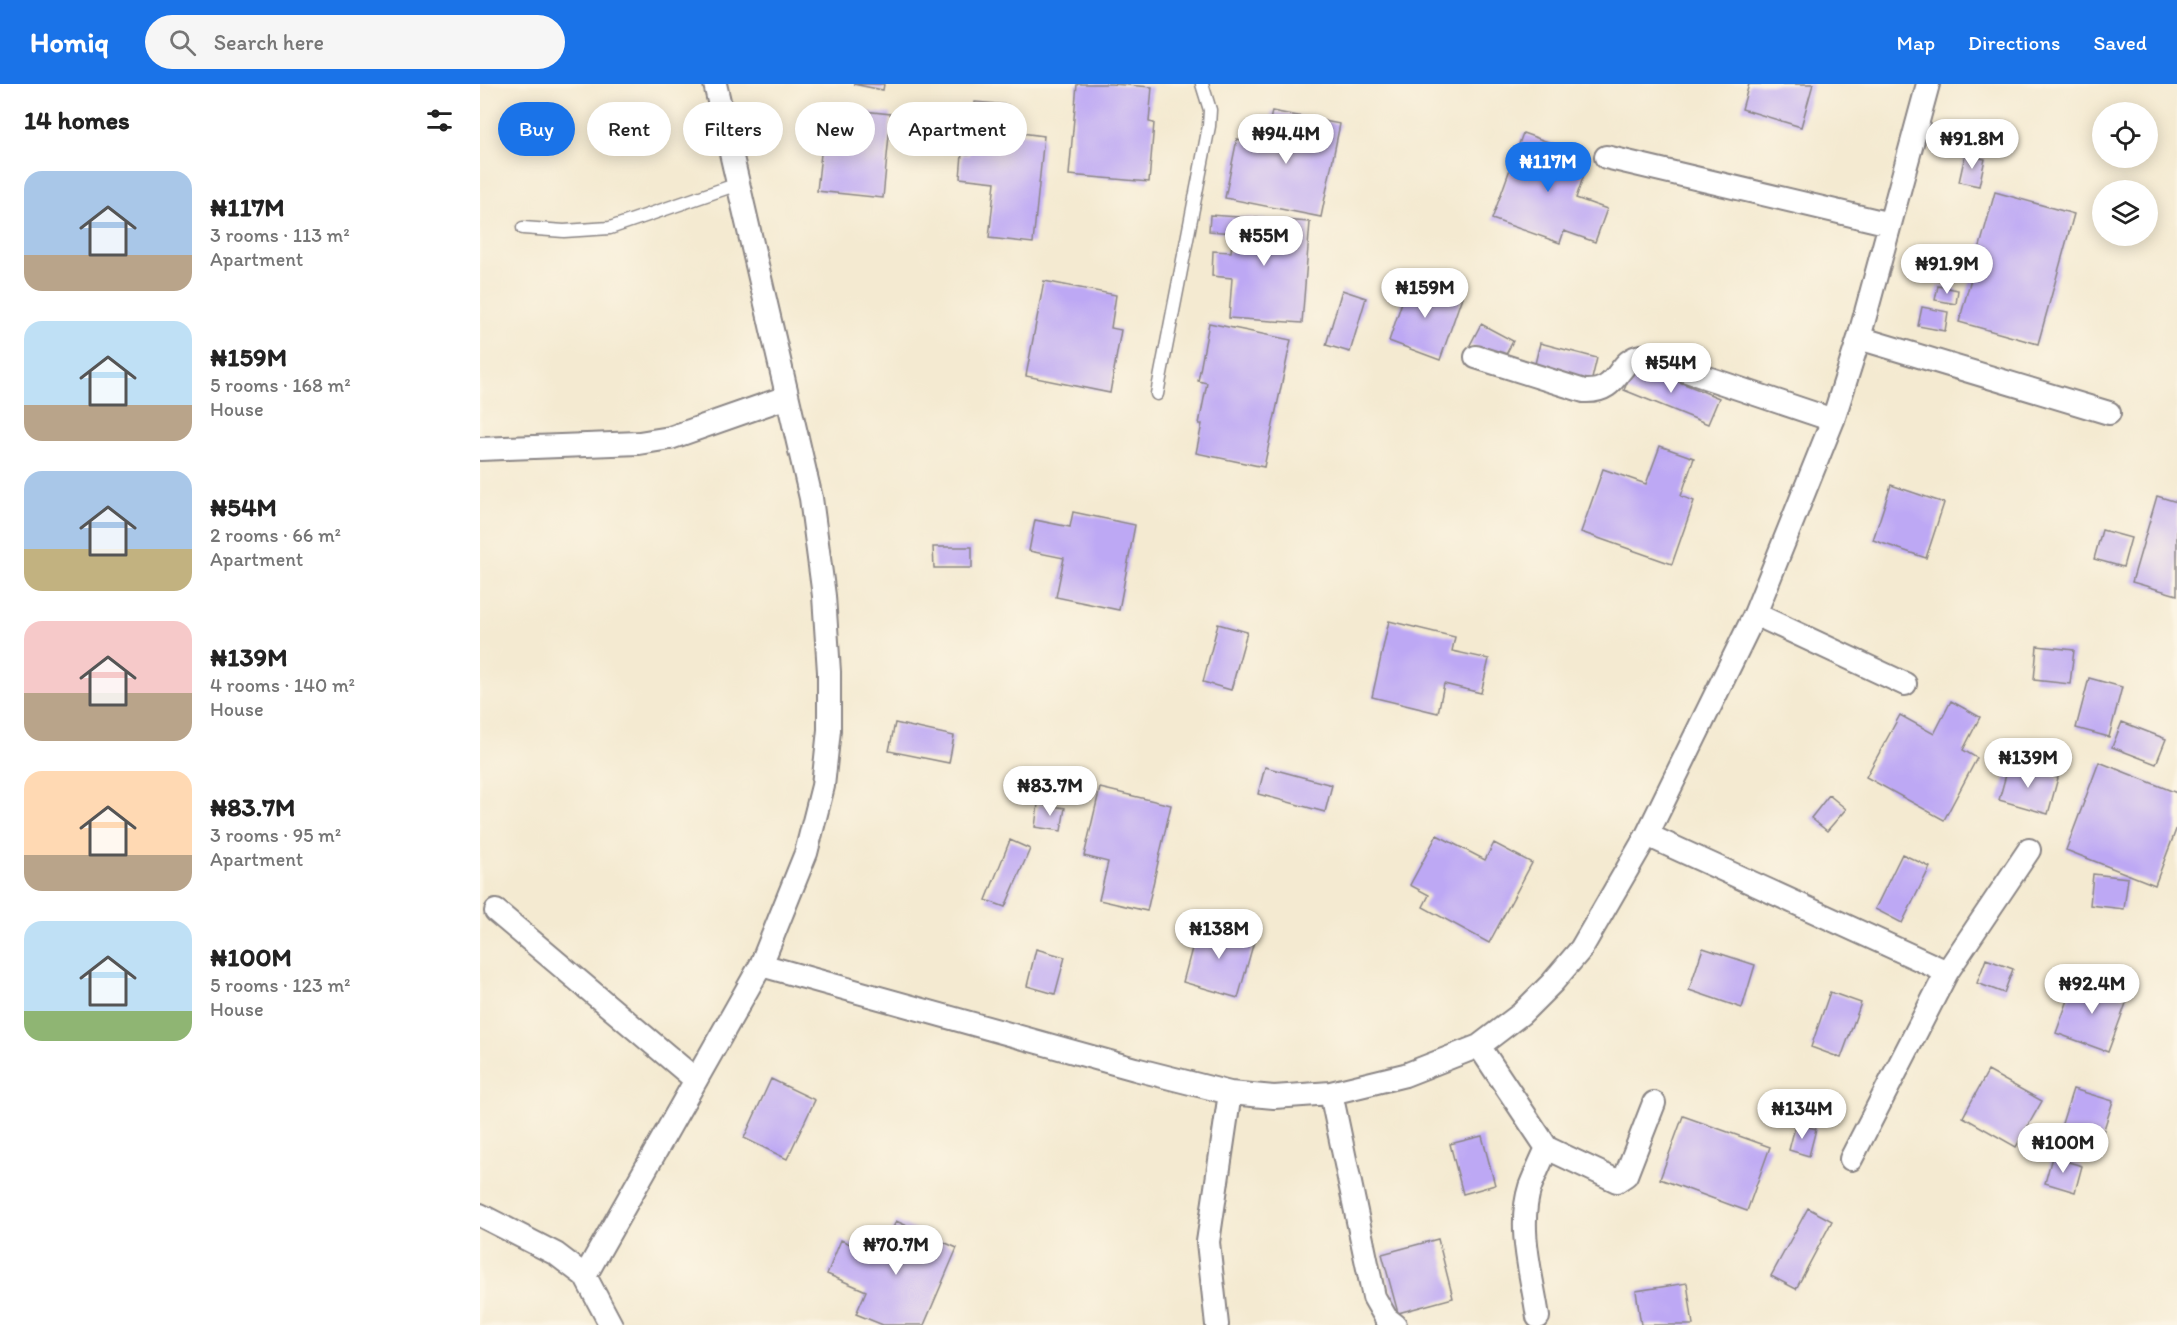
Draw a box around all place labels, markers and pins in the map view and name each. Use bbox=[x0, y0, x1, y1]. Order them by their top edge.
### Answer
pin: ₦94.4M bbox=[1237, 114, 1335, 165]
pin: ₦91.8M bbox=[1923, 119, 2021, 170]
pin: ₦117M bbox=[1506, 142, 1590, 193]
pin: ₦55M bbox=[1228, 216, 1300, 267]
pin: ₦91.9M bbox=[1898, 244, 1996, 295]
pin: ₦159M bbox=[1383, 268, 1467, 319]
pin: ₦54M bbox=[1635, 343, 1707, 394]
pin: ₦139M bbox=[1986, 738, 2070, 789]
pin: ₦83.7M bbox=[1001, 766, 1099, 817]
pin: ₦138M bbox=[1177, 909, 1261, 960]
pin: ₦92.4M bbox=[2043, 964, 2141, 1015]
pin: ₦134M bbox=[1760, 1089, 1844, 1140]
pin: ₦100M bbox=[2021, 1123, 2105, 1174]
pin: ₦70.7M bbox=[847, 1225, 945, 1276]

